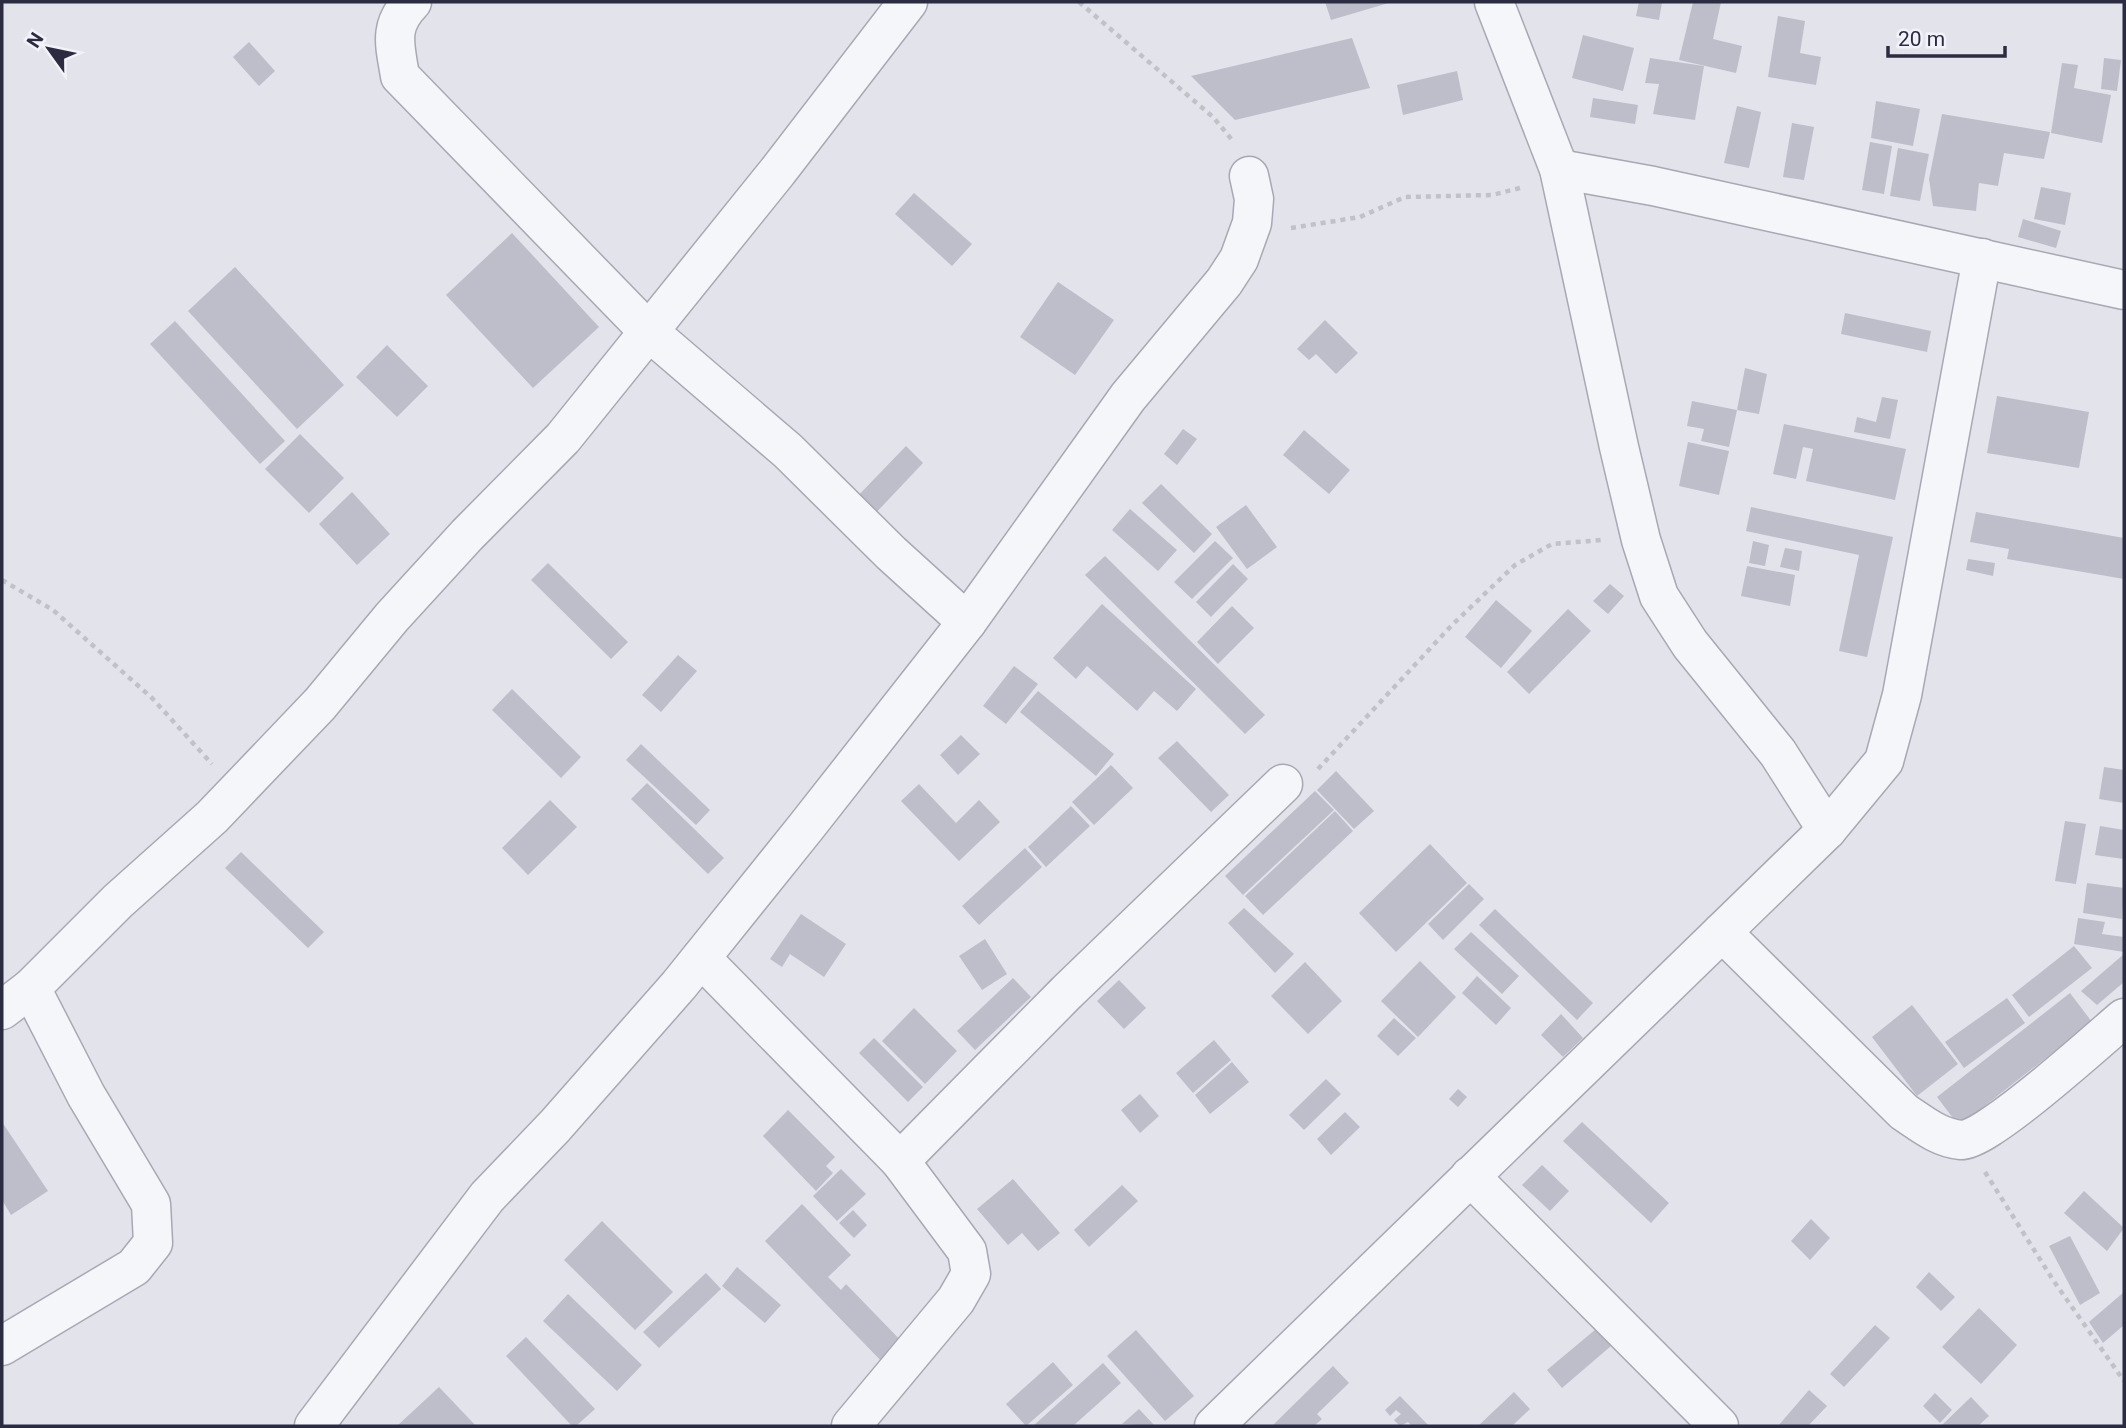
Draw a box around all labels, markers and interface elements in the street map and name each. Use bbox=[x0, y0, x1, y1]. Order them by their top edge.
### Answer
north arrow bbox=[14, 14, 84, 84]
scale bar bbox=[1888, 14, 2005, 58]
text: 20 m bbox=[1898, 27, 1945, 51]
text: N bbox=[22, 28, 48, 52]

